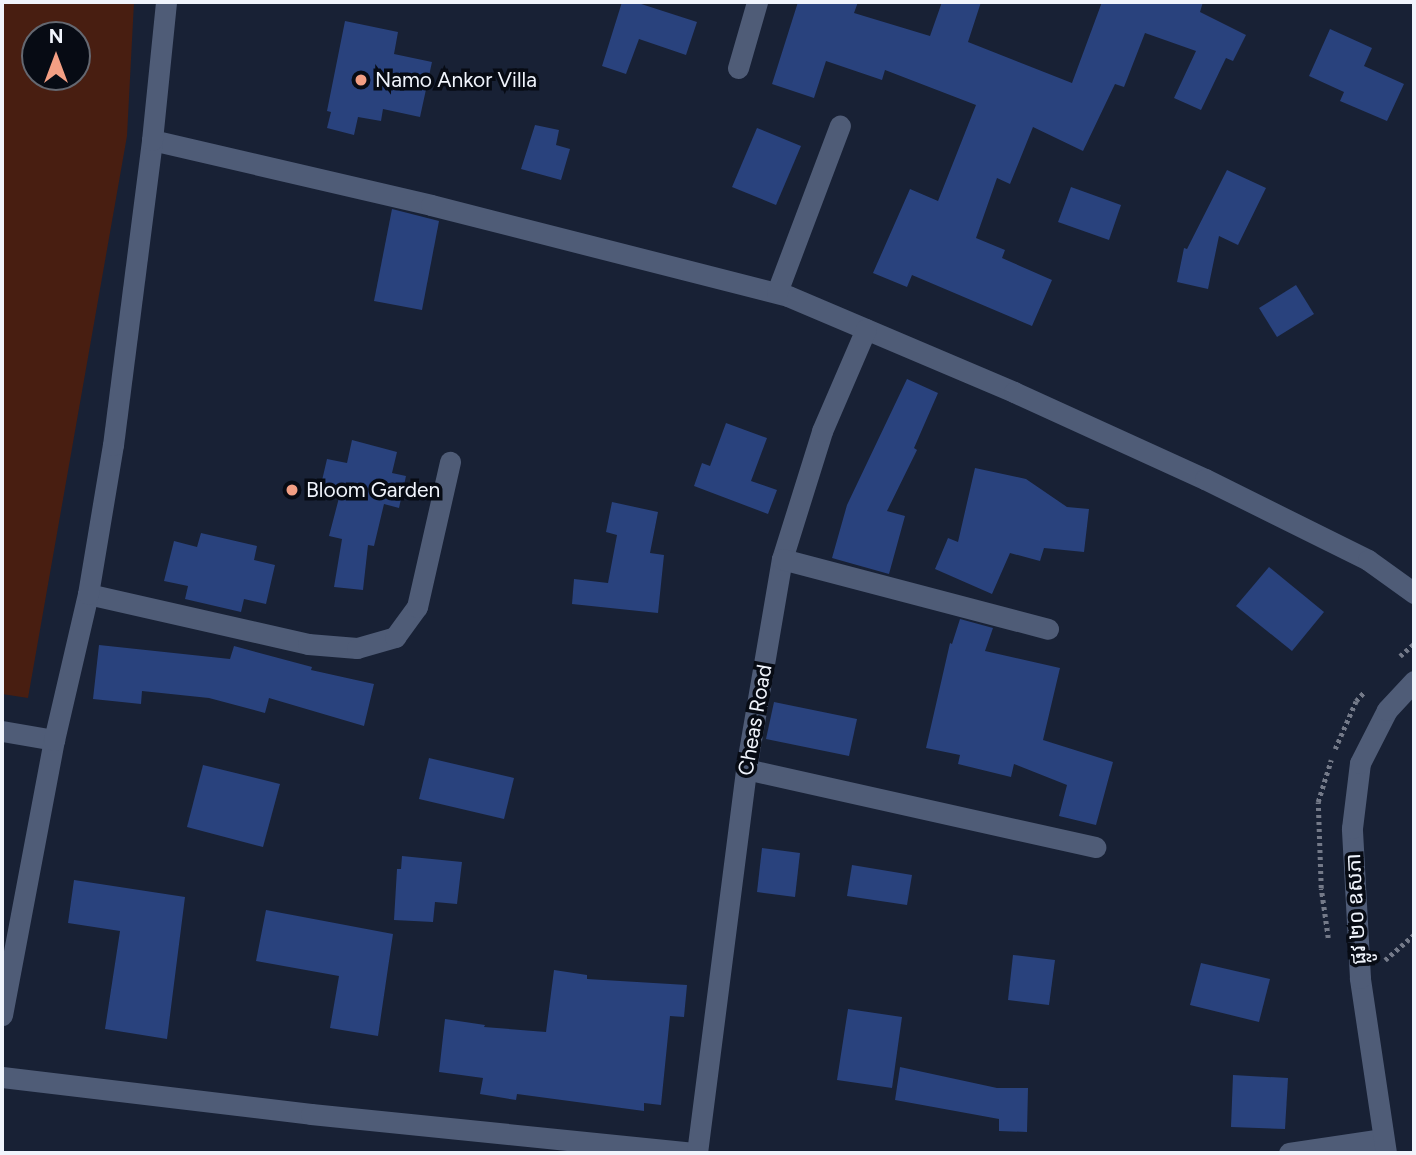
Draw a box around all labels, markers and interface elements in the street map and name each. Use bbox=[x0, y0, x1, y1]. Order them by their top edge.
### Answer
north arrow bbox=[21, 21, 91, 91]
text: N bbox=[49, 25, 63, 48]
place label: Namo Ankor Villa bbox=[375, 67, 537, 93]
marker: Namo Ankor Villa bbox=[353, 72, 369, 88]
place label: Bloom Garden bbox=[306, 477, 440, 503]
marker: Bloom Garden bbox=[284, 482, 300, 498]
street label: Cheas Road bbox=[733, 662, 777, 778]
street label: ផ្លូវ ២០ ឧសភា bbox=[1340, 852, 1372, 966]

